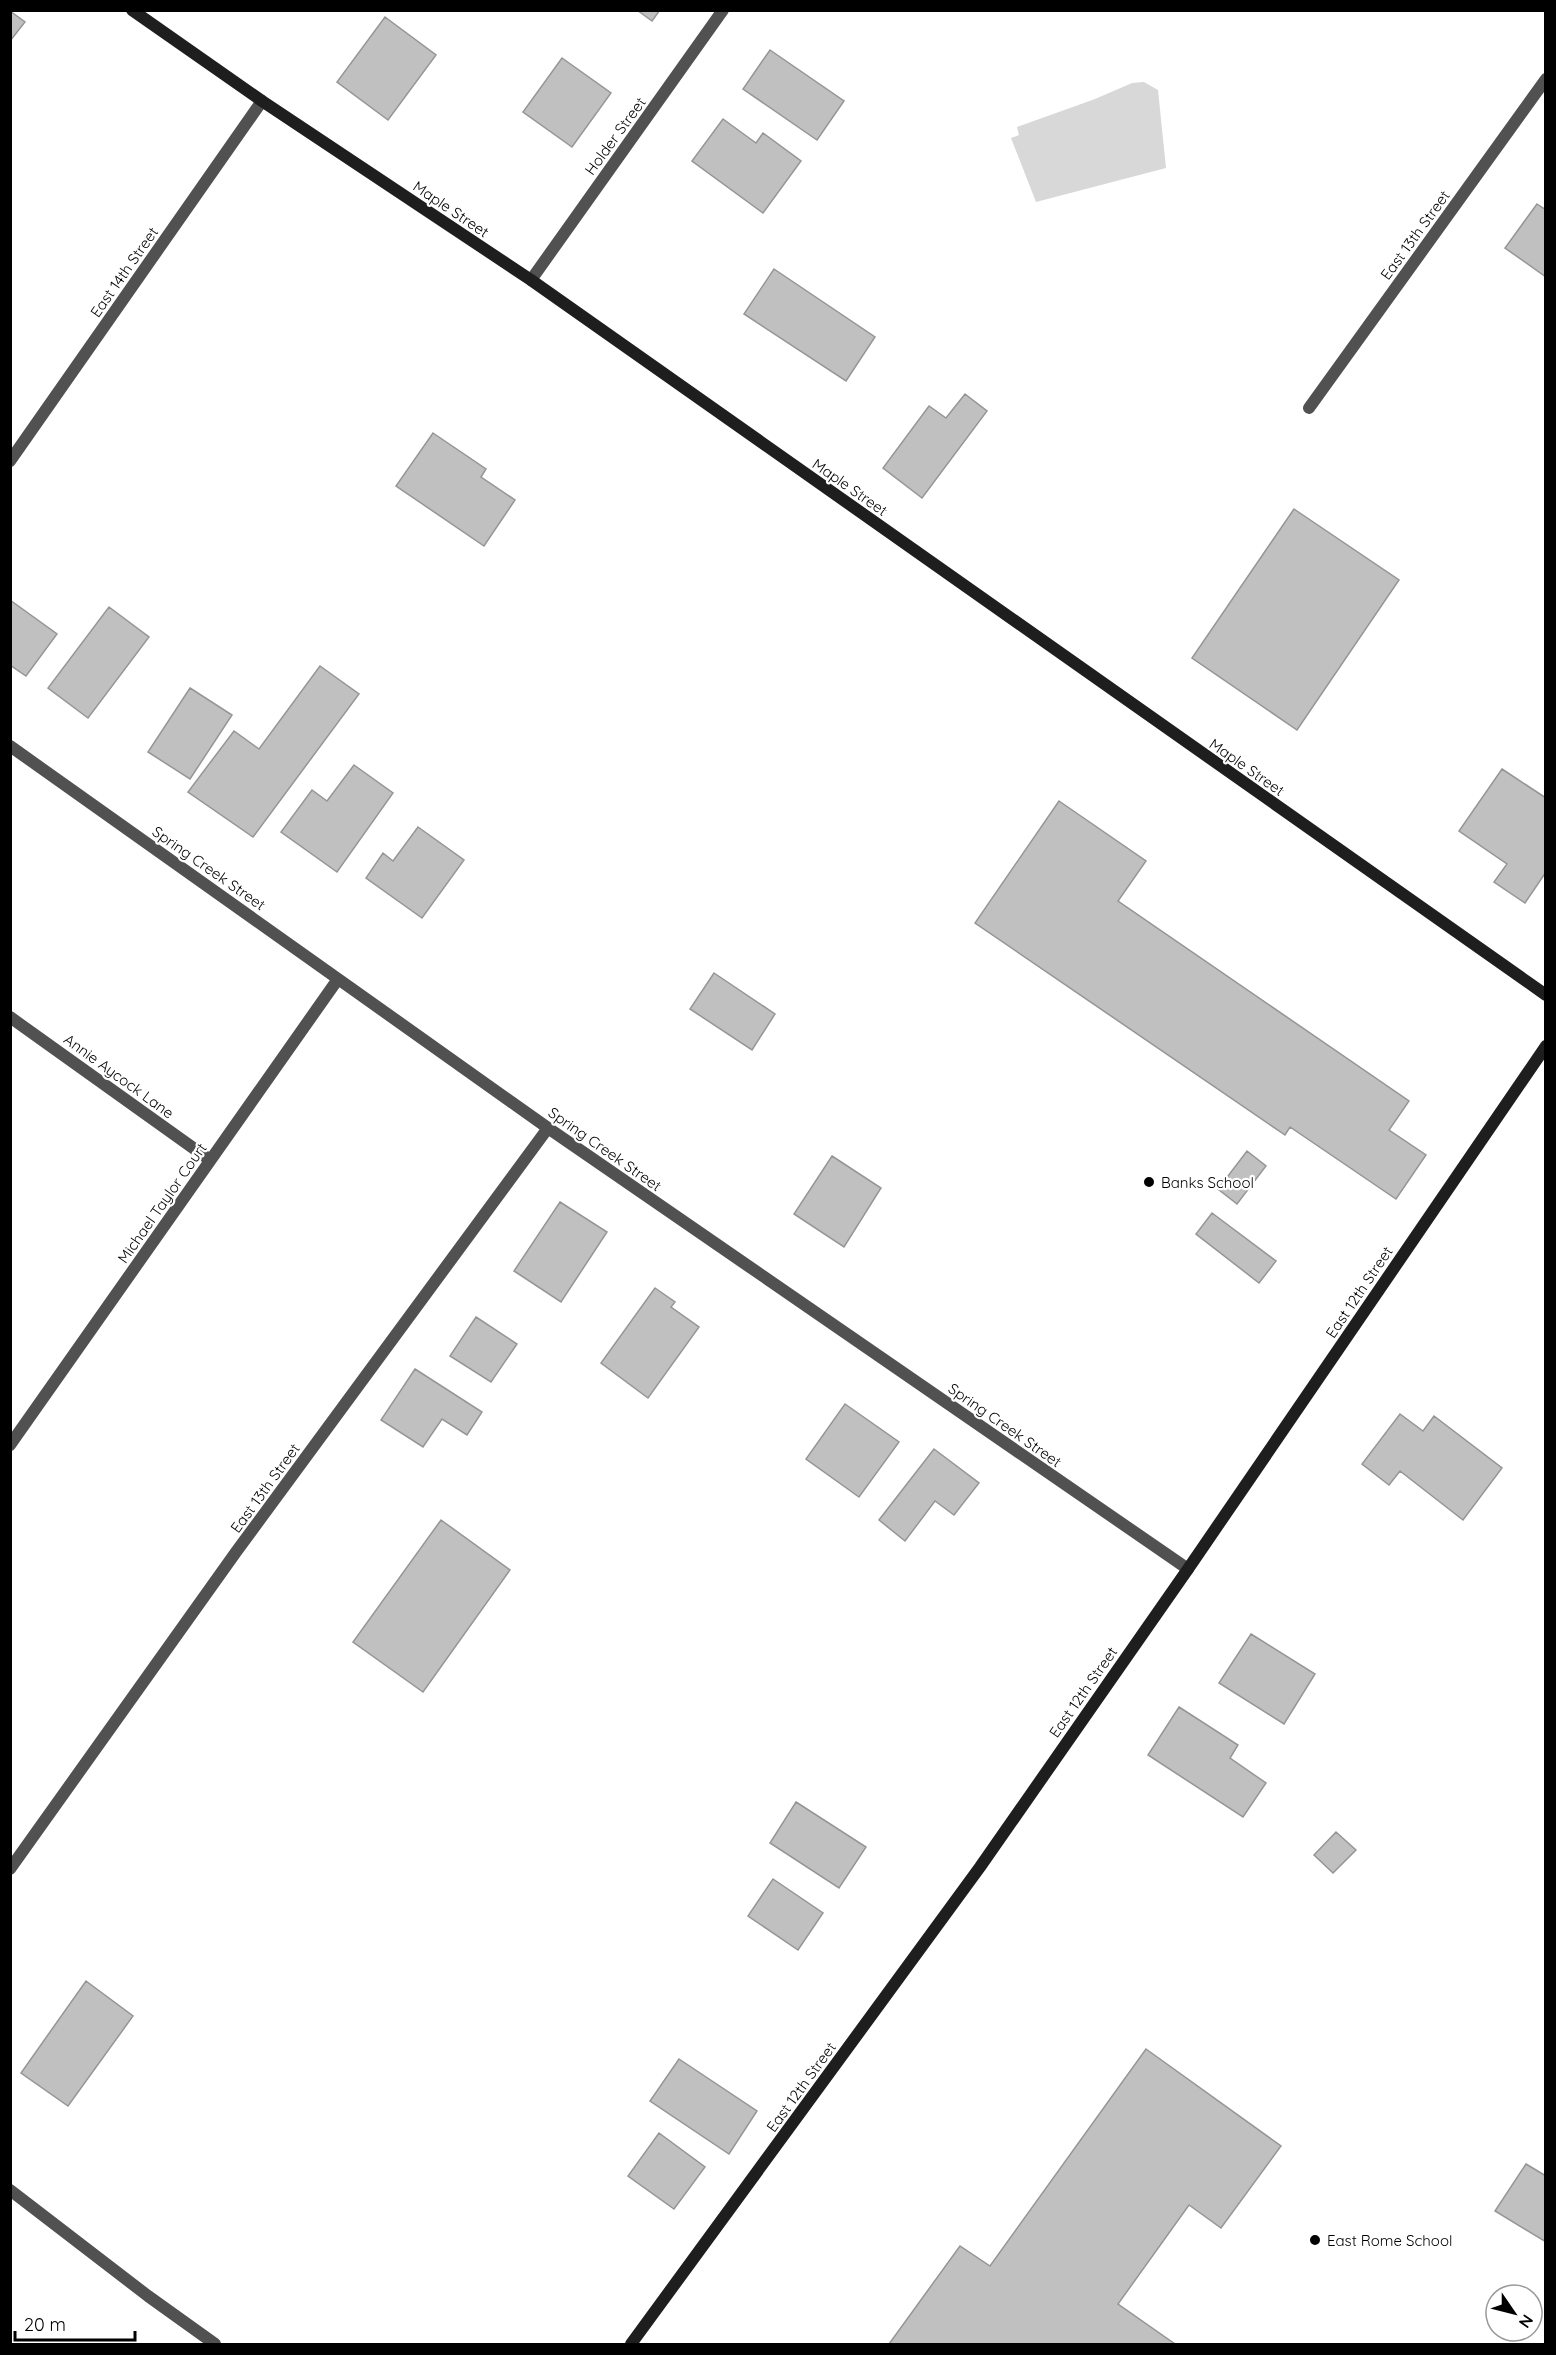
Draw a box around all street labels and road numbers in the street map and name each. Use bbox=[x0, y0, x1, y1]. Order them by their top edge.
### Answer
street label: Holder Street bbox=[580, 93, 650, 179]
street label: Maple Street bbox=[409, 177, 493, 241]
street label: East 13th Street bbox=[1376, 187, 1454, 283]
street label: East 14th Street bbox=[86, 223, 162, 321]
street label: Maple Street bbox=[809, 454, 891, 520]
street label: Maple Street bbox=[1206, 734, 1288, 800]
street label: Spring Creek Street bbox=[149, 822, 269, 914]
street label: Annie Aycock Lane bbox=[60, 1030, 178, 1122]
street label: Spring Creek Street bbox=[545, 1103, 665, 1195]
street label: Michael Taylor Court bbox=[113, 1139, 211, 1267]
street label: East 12th Street bbox=[1321, 1243, 1397, 1341]
street label: Spring Creek Street bbox=[945, 1379, 1065, 1471]
street label: East 13th Street bbox=[226, 1440, 304, 1536]
street label: East 12th Street bbox=[1045, 1643, 1121, 1741]
street label: East 12th Street bbox=[762, 2038, 840, 2136]

